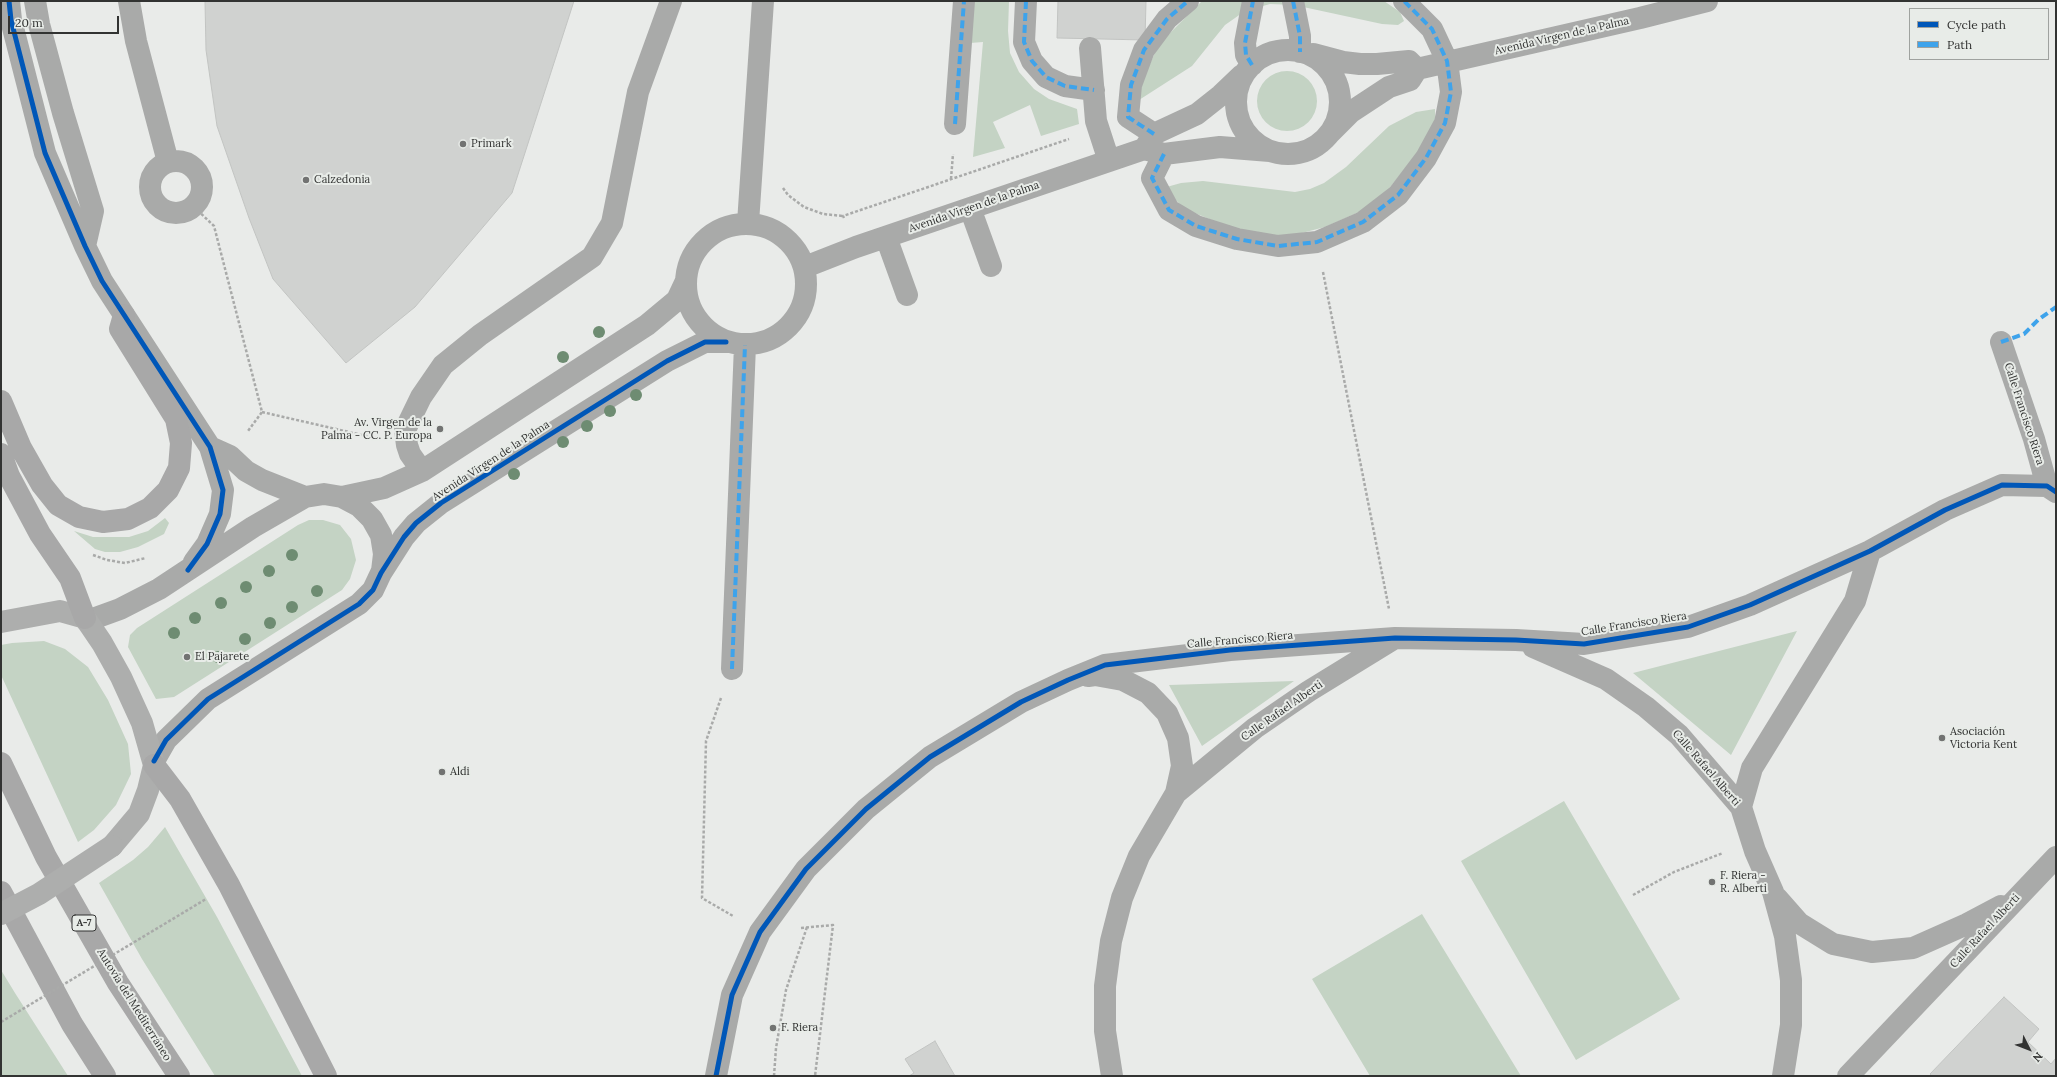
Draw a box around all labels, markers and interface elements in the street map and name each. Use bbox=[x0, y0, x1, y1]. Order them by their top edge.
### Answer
scale bar bbox=[10, 8, 121, 34]
legend bbox=[1909, 8, 2049, 60]
street label: Avenida Virgen de la Palma bbox=[1494, 14, 1630, 58]
text: 20 m bbox=[15, 15, 43, 30]
text: Cycle path bbox=[1947, 17, 2006, 32]
text: Path bbox=[1947, 37, 1972, 52]
place label: Primark bbox=[471, 137, 512, 151]
marker: Primark bbox=[458, 139, 468, 149]
place label: Calzedonia bbox=[314, 173, 370, 187]
marker: Calzedonia bbox=[301, 175, 311, 185]
street label: Avenida Virgen de la Palma bbox=[907, 178, 1041, 236]
street label: Calle Francisco Riera bbox=[2001, 361, 2047, 467]
place label: Av. Virgen de la Palma - CC. P. Europa bbox=[321, 416, 432, 442]
street label: Avenida Virgen de la Palma bbox=[430, 418, 552, 504]
marker: Av. Virgen de la Palma - CC. P. Europa bbox=[435, 424, 445, 434]
street label: Calle Francisco Riera bbox=[1580, 609, 1688, 639]
street label: Calle Francisco Riera bbox=[1186, 629, 1294, 651]
place label: El Pajarete bbox=[195, 650, 249, 664]
marker: El Pajarete bbox=[182, 652, 192, 662]
street label: Calle Rafael Alberti bbox=[1239, 678, 1325, 744]
place label: Asociación Victoria Kent bbox=[1950, 725, 2017, 751]
street label: Calle Rafael Alberti bbox=[1669, 727, 1743, 809]
marker: Asociación Victoria Kent bbox=[1937, 733, 1947, 743]
place label: Aldi bbox=[450, 765, 470, 779]
marker: Aldi bbox=[437, 767, 447, 777]
place label: F. Riera - R. Alberti bbox=[1720, 869, 1767, 895]
marker: F. Riera - R. Alberti bbox=[1707, 877, 1717, 887]
street label: Calle Rafael Alberti bbox=[1947, 891, 2023, 971]
road number: A-7 bbox=[72, 915, 96, 931]
street label: Autovía del Mediterráneo bbox=[94, 946, 174, 1064]
place label: F. Riera bbox=[781, 1021, 818, 1035]
marker: F. Riera bbox=[768, 1023, 778, 1033]
north arrow bbox=[2009, 1029, 2049, 1069]
text: N bbox=[2030, 1049, 2046, 1065]

